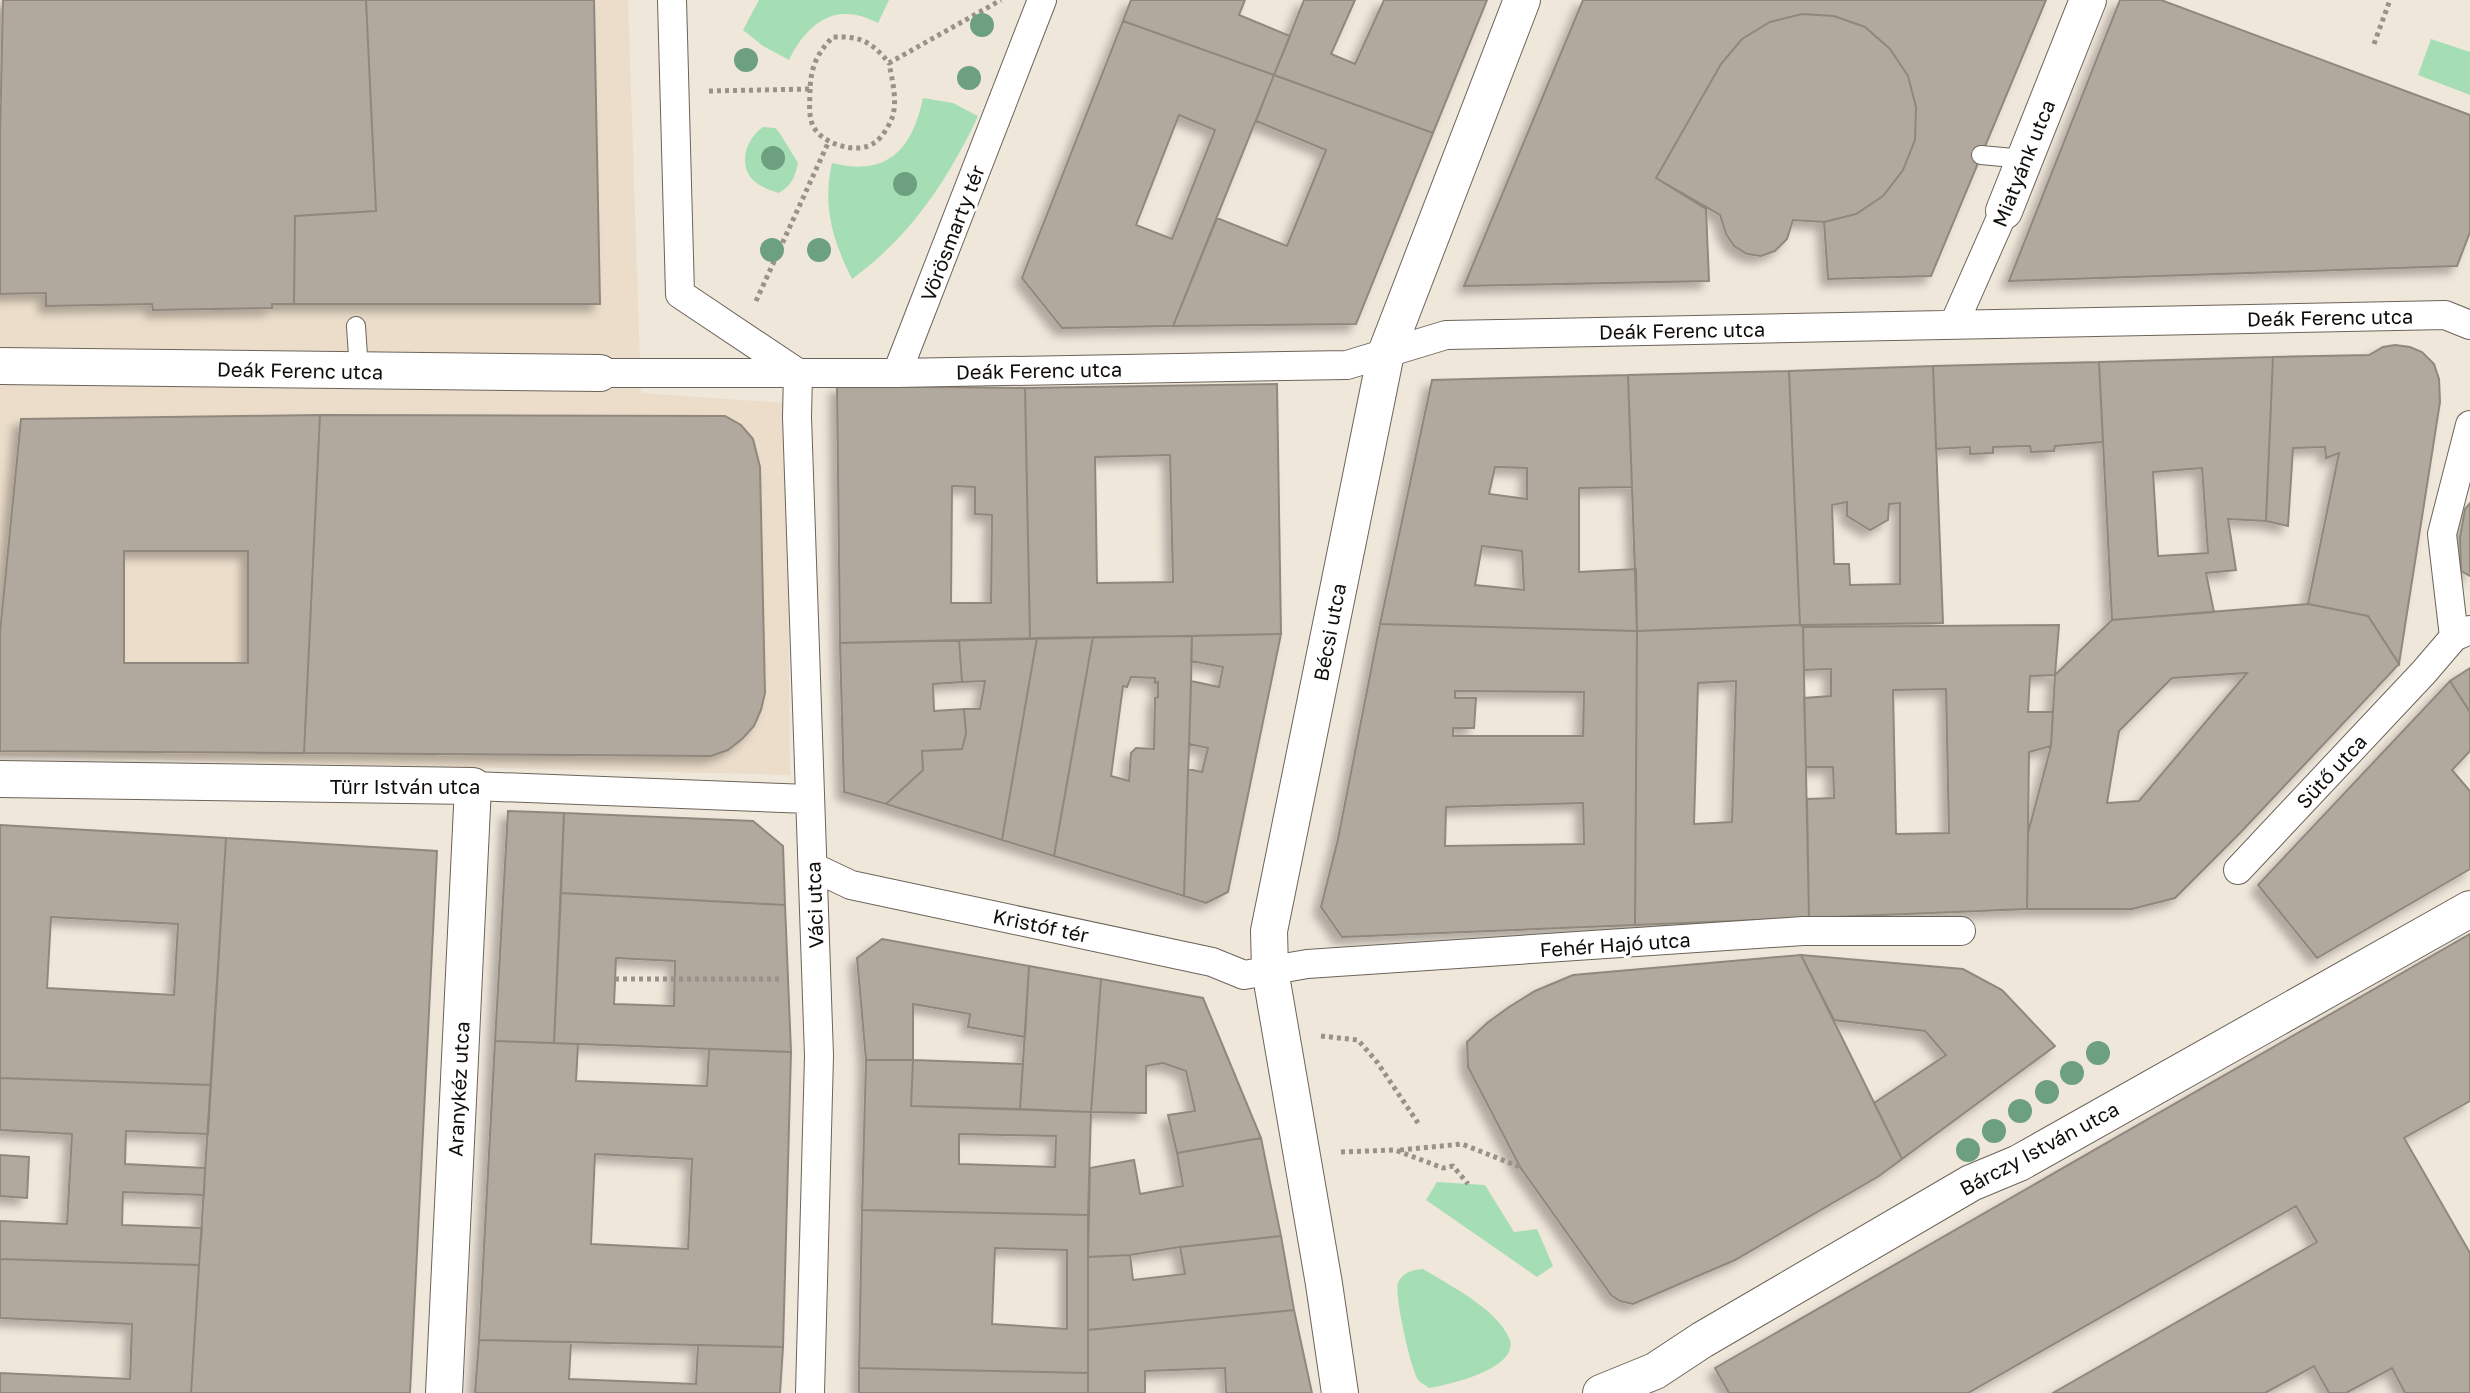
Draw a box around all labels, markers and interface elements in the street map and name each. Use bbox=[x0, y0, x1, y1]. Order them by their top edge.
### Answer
street label: Miatyánk utca bbox=[1987, 96, 2059, 230]
street label: Vörösmarty tér bbox=[915, 161, 989, 304]
street label: Deák Ferenc utca bbox=[2247, 304, 2413, 330]
street label: Deák Ferenc utca bbox=[1599, 317, 1765, 343]
street label: Deák Ferenc utca bbox=[217, 357, 383, 383]
street label: Deák Ferenc utca bbox=[956, 357, 1122, 383]
street label: Bécsi utca bbox=[1308, 581, 1350, 683]
street label: Sütő utca bbox=[2291, 729, 2371, 813]
street label: Türr István utca bbox=[330, 774, 480, 798]
street label: Váci utca bbox=[800, 861, 828, 949]
street label: Kristóf tér bbox=[991, 903, 1091, 947]
street label: Fehér Hajó utca bbox=[1539, 927, 1691, 961]
street label: Aranykéz utca bbox=[442, 1021, 474, 1157]
street label: Bárczy István utca bbox=[1955, 1096, 2123, 1200]

